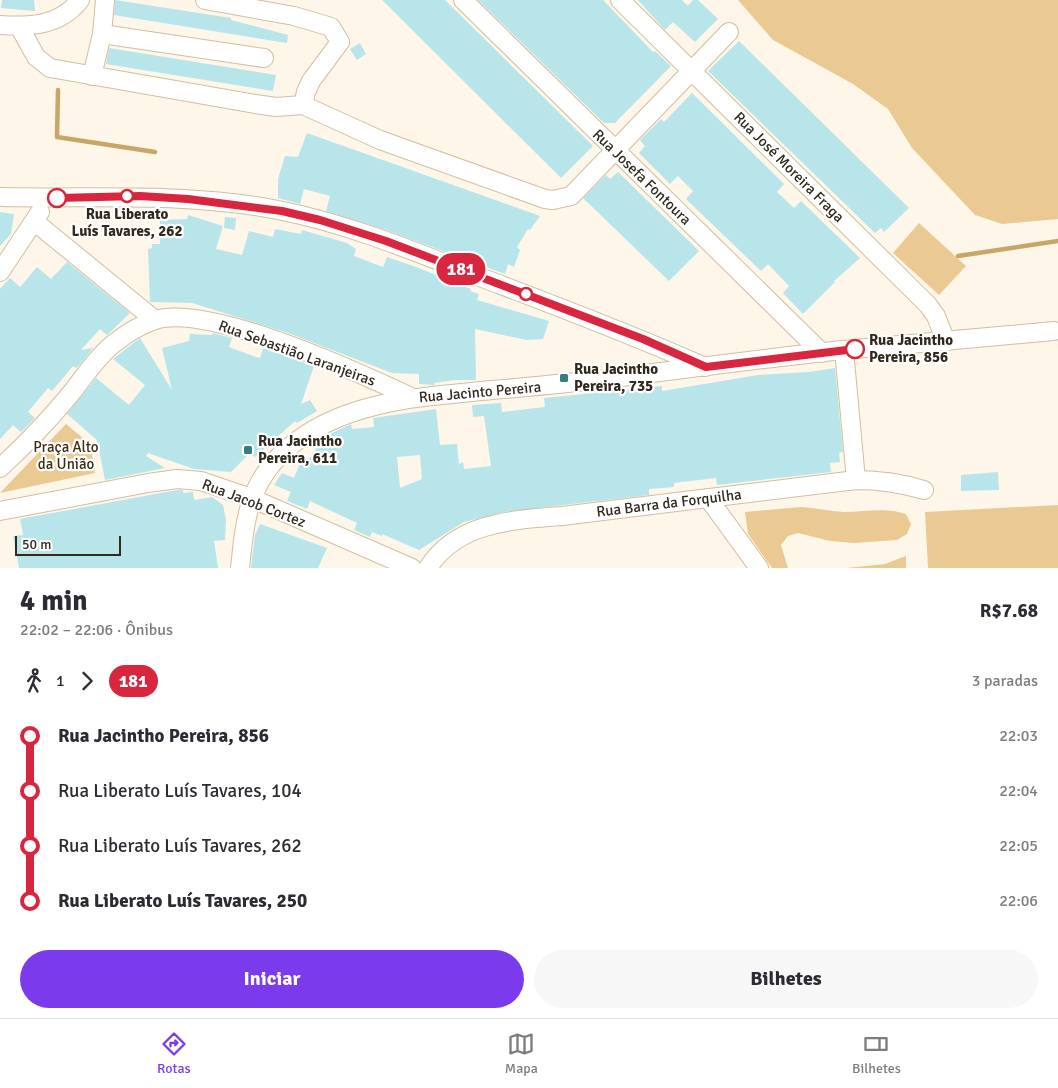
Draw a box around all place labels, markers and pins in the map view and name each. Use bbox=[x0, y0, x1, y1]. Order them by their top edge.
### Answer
unlabelled marker bbox=[47, 188, 67, 208]
marker: Rua Liberato Luís Tavares, 262 bbox=[120, 189, 134, 203]
place label: Rua Liberato Luís Tavares, 262 bbox=[71, 205, 183, 240]
unlabelled marker bbox=[519, 287, 533, 301]
place label: Rua Jacintho Pereira, 856 bbox=[869, 331, 953, 366]
marker: Rua Jacintho Pereira, 856 bbox=[845, 339, 865, 359]
place label: Rua Jacintho Pereira, 735 bbox=[574, 360, 658, 395]
marker: Rua Jacintho Pereira, 735 bbox=[558, 372, 570, 384]
place label: Rua Jacintho Pereira, 611 bbox=[258, 432, 342, 467]
marker: Rua Jacintho Pereira, 611 bbox=[242, 444, 254, 456]

